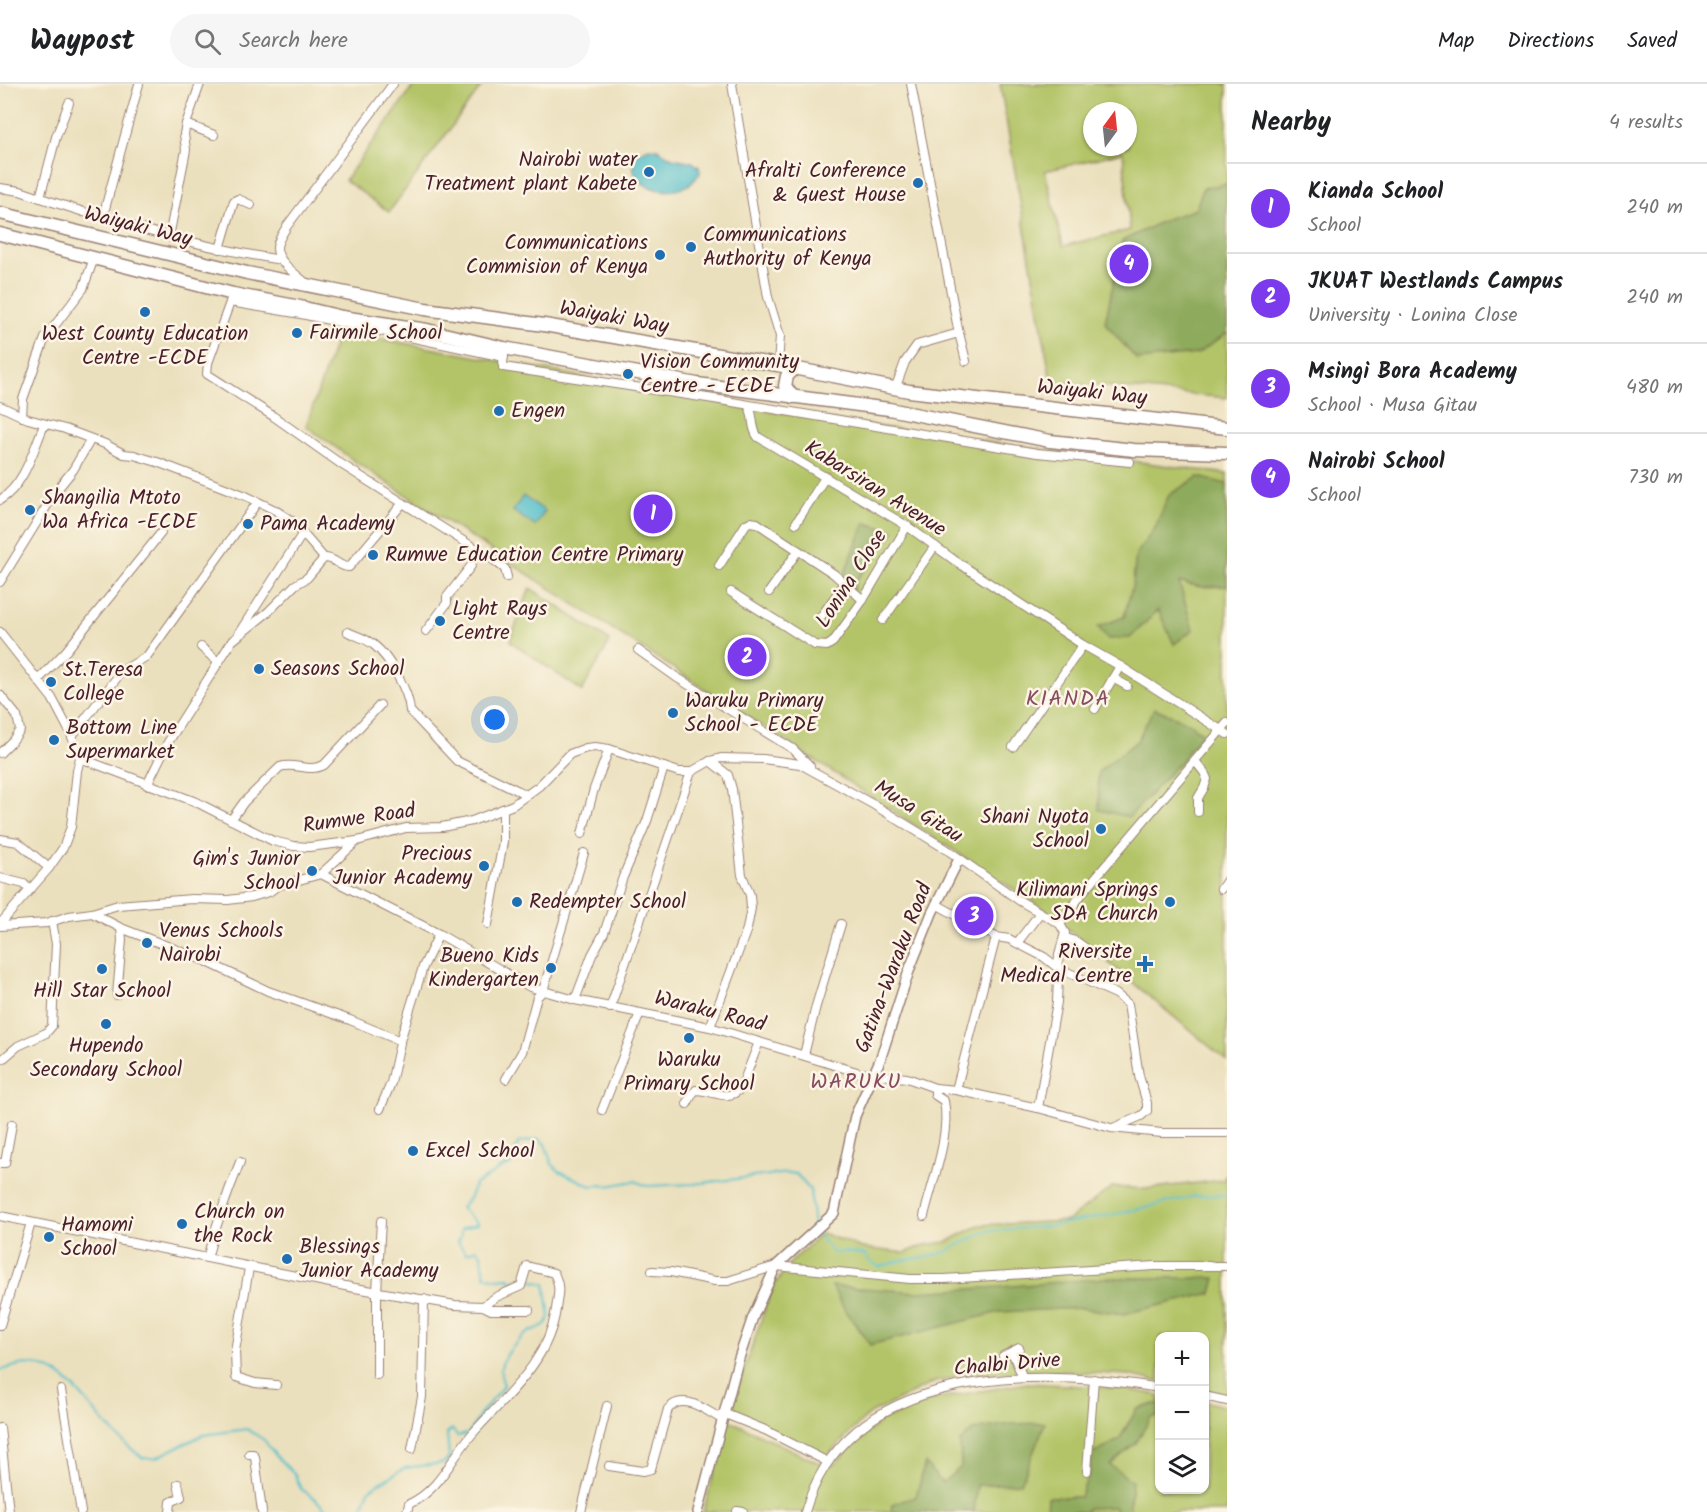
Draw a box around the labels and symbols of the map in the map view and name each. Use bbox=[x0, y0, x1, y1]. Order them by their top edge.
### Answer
north arrow bbox=[1083, 102, 1137, 156]
place label: Nairobi water Treatment plant Kabete bbox=[424, 144, 638, 201]
place label: Afralti Conference & Guest House bbox=[745, 155, 907, 212]
marker: Nairobi water Treatment plant Kabete bbox=[642, 165, 656, 179]
marker: Afralti Conference & Guest House bbox=[911, 176, 925, 190]
street label: Waiyaki Way bbox=[80, 198, 196, 256]
place label: Communications Authority of Kenya bbox=[703, 219, 872, 276]
place label: Communications Commision of Kenya bbox=[466, 227, 648, 284]
marker: Communications Authority of Kenya bbox=[684, 240, 698, 254]
pin: 4 bbox=[1110, 242, 1148, 286]
marker: Communications Commision of Kenya bbox=[653, 248, 667, 262]
street label: Waiyaki Way bbox=[557, 292, 671, 344]
marker: West County Education Centre -ECDE bbox=[138, 305, 152, 319]
place label: Fairmile School bbox=[309, 317, 442, 350]
place label: West County Education Centre -ECDE bbox=[41, 318, 249, 375]
marker: Fairmile School bbox=[290, 326, 304, 340]
place label: Vision Community Centre - ECDE bbox=[640, 346, 799, 403]
marker: Vision Community Centre - ECDE bbox=[621, 367, 635, 381]
street label: Waiyaki Way bbox=[1035, 371, 1149, 415]
place label: Engen bbox=[511, 395, 565, 428]
marker: Engen bbox=[492, 404, 506, 418]
street label: Kabarsiran Avenue bbox=[797, 432, 953, 546]
place label: Shangilia Mtoto Wa Africa -ECDE bbox=[42, 482, 198, 539]
pin: 1 bbox=[634, 492, 672, 536]
marker: Shangilia Mtoto Wa Africa -ECDE bbox=[23, 503, 37, 517]
place label: Pama Academy bbox=[260, 508, 395, 541]
marker: Pama Academy bbox=[241, 517, 255, 531]
street label: Lonina Close bbox=[808, 522, 897, 635]
place label: Rumwe Education Centre Primary bbox=[385, 539, 683, 572]
marker: Rumwe Education Centre Primary bbox=[366, 548, 380, 562]
place label: Light Rays Centre bbox=[452, 593, 547, 650]
marker: Light Rays Centre bbox=[433, 614, 447, 628]
pin: 2 bbox=[728, 634, 766, 680]
place label: Seasons School bbox=[271, 653, 404, 686]
place label: St.Teresa College bbox=[63, 654, 143, 711]
marker: Seasons School bbox=[252, 662, 266, 676]
marker: St.Teresa College bbox=[44, 675, 58, 689]
district label: KIANDA bbox=[1026, 682, 1110, 717]
place label: Waruku Primary School - ECDE bbox=[685, 685, 824, 742]
your location bbox=[480, 705, 509, 734]
marker: Waruku Primary School - ECDE bbox=[666, 706, 680, 720]
place label: Bottom Line Supermarket bbox=[66, 712, 177, 769]
marker: Bottom Line Supermarket bbox=[47, 733, 61, 747]
street label: Musa Gitau bbox=[867, 772, 969, 852]
street label: Rumwe Road bbox=[301, 795, 418, 843]
place label: Shani Nyota School bbox=[981, 801, 1089, 858]
marker: Shani Nyota School bbox=[1094, 822, 1108, 836]
place label: Precious Junior Academy bbox=[333, 838, 472, 895]
place label: Gim's Junior School bbox=[192, 843, 301, 900]
marker: Precious Junior Academy bbox=[477, 859, 491, 873]
marker: Gim's Junior School bbox=[305, 864, 319, 878]
place label: Kilimani Springs SDA Church bbox=[1016, 874, 1158, 931]
street label: Gatina-Waraku Road bbox=[846, 878, 942, 1058]
place label: Redempter School bbox=[529, 886, 686, 919]
pin: 3 bbox=[954, 894, 994, 938]
marker: Redempter School bbox=[510, 895, 524, 909]
marker: Kilimani Springs SDA Church bbox=[1163, 895, 1177, 909]
place label: Venus Schools Nairobi bbox=[159, 915, 283, 972]
marker: Venus Schools Nairobi bbox=[140, 936, 154, 950]
place label: Riversite Medical Centre bbox=[1000, 936, 1133, 993]
place label: Bueno Kids Kindergarten bbox=[428, 940, 539, 997]
marker: Riversite Medical Centre bbox=[1136, 955, 1154, 973]
marker: Bueno Kids Kindergarten bbox=[544, 961, 558, 975]
marker: Hill Star School bbox=[95, 962, 109, 976]
place label: Hill Star School bbox=[33, 975, 171, 1008]
street label: Waraku Road bbox=[651, 982, 770, 1042]
marker: Hupendo Secondary School bbox=[99, 1017, 113, 1031]
place label: Hupendo Secondary School bbox=[30, 1030, 182, 1087]
marker: Waruku Primary School bbox=[682, 1031, 696, 1045]
place label: Waruku Primary School bbox=[623, 1044, 755, 1101]
district label: WARUKU bbox=[810, 1065, 902, 1100]
place label: Excel School bbox=[425, 1135, 535, 1168]
marker: Excel School bbox=[406, 1144, 420, 1158]
place label: Church on the Rock bbox=[194, 1196, 285, 1253]
place label: Hamomi School bbox=[61, 1209, 134, 1266]
marker: Church on the Rock bbox=[175, 1217, 189, 1231]
marker: Hamomi School bbox=[42, 1230, 56, 1244]
place label: Blessings Junior Academy bbox=[299, 1231, 439, 1288]
marker: Blessings Junior Academy bbox=[280, 1252, 294, 1266]
street label: Chalbi Drive bbox=[952, 1344, 1062, 1386]

